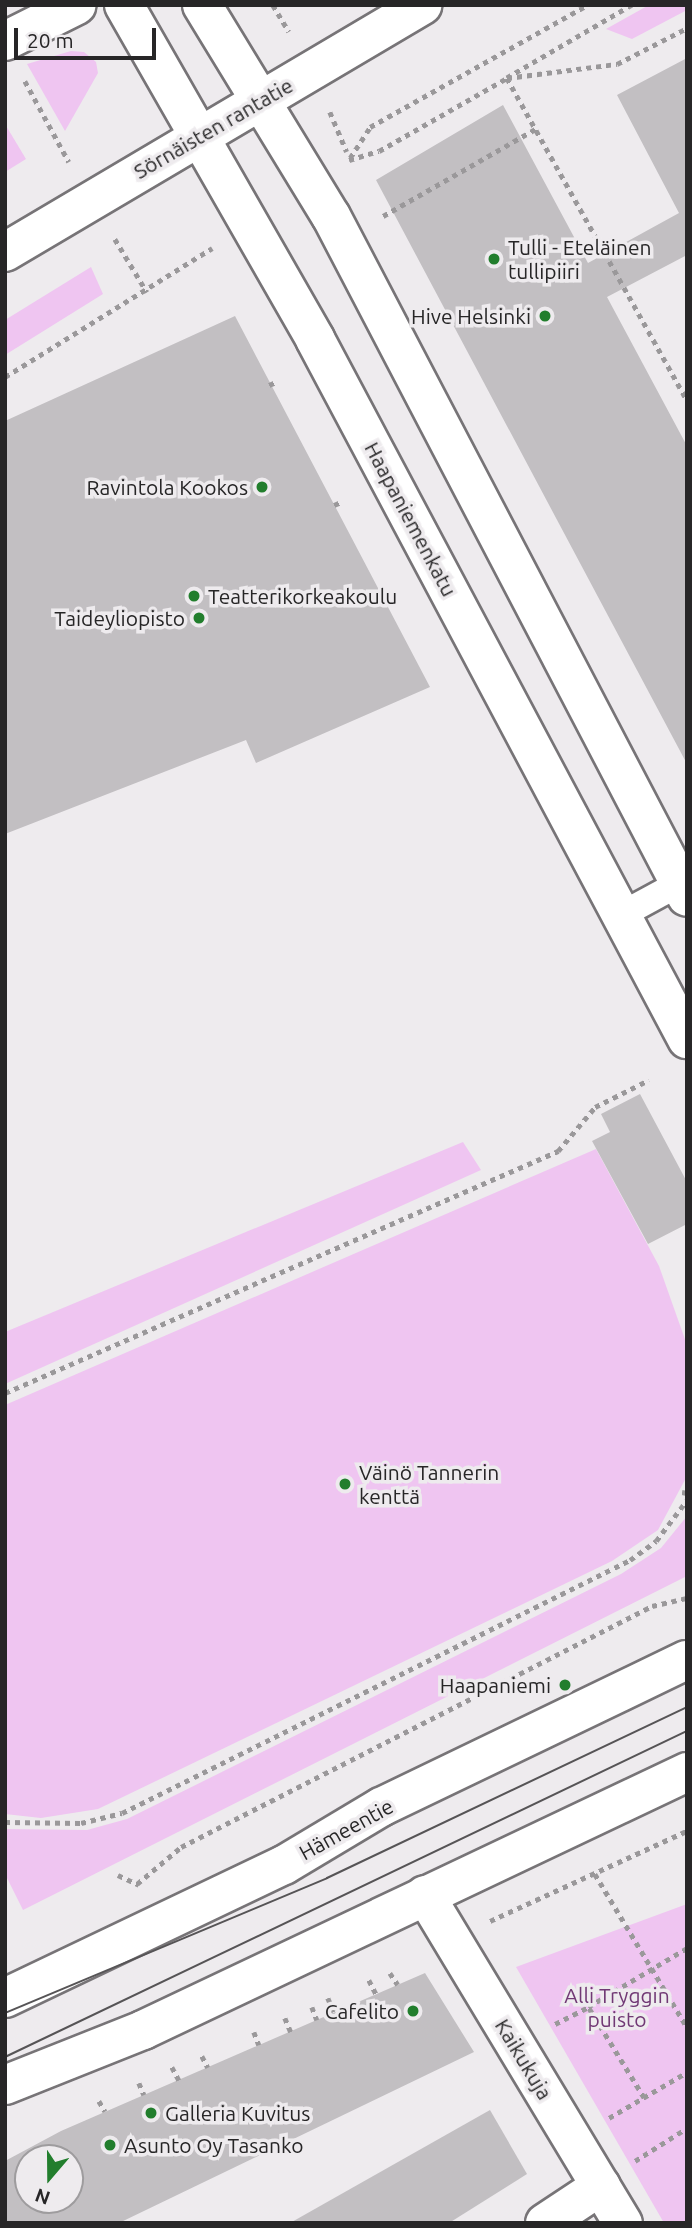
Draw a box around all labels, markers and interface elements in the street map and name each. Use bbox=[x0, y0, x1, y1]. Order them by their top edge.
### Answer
scale bar bbox=[18, 14, 159, 58]
text: 20 m bbox=[27, 28, 74, 52]
street label: Sörnäisten rantatie bbox=[129, 72, 297, 184]
place label: Tulli - Eteläinen tullipiiri bbox=[508, 234, 651, 284]
marker: Tulli - Eteläinen tullipiiri bbox=[486, 251, 502, 267]
place label: Hive Helsinki bbox=[411, 303, 531, 329]
marker: Hive Helsinki bbox=[537, 308, 553, 324]
street label: Haapaniemenkatu bbox=[360, 437, 462, 601]
place label: Ravintola Kookos bbox=[87, 474, 248, 500]
marker: Ravintola Kookos bbox=[254, 479, 270, 495]
place label: Teatterikorkeakoulu bbox=[208, 583, 397, 609]
marker: Teatterikorkeakoulu bbox=[186, 588, 202, 604]
place label: Taideyliopisto bbox=[54, 605, 185, 631]
marker: Taideyliopisto bbox=[191, 610, 207, 626]
place label: Väinö Tannerin kenttä bbox=[359, 1459, 499, 1509]
marker: Väinö Tannerin kenttä bbox=[337, 1476, 353, 1492]
place label: Haapaniemi bbox=[440, 1672, 551, 1698]
marker: Haapaniemi bbox=[557, 1677, 573, 1693]
street label: Hämeentie bbox=[295, 1793, 397, 1865]
park label: Alli Tryggin puisto bbox=[564, 1982, 670, 2032]
place label: Cafelito bbox=[325, 1998, 399, 2024]
marker: Cafelito bbox=[405, 2003, 421, 2019]
street label: Kaikukuja bbox=[490, 2014, 558, 2104]
place label: Galleria Kuvitus bbox=[165, 2100, 310, 2126]
marker: Galleria Kuvitus bbox=[143, 2105, 159, 2121]
place label: Asunto Oy Tasanko bbox=[124, 2132, 304, 2158]
marker: Asunto Oy Tasanko bbox=[102, 2137, 118, 2153]
north arrow bbox=[14, 2144, 84, 2214]
text: N bbox=[32, 2184, 53, 2210]

